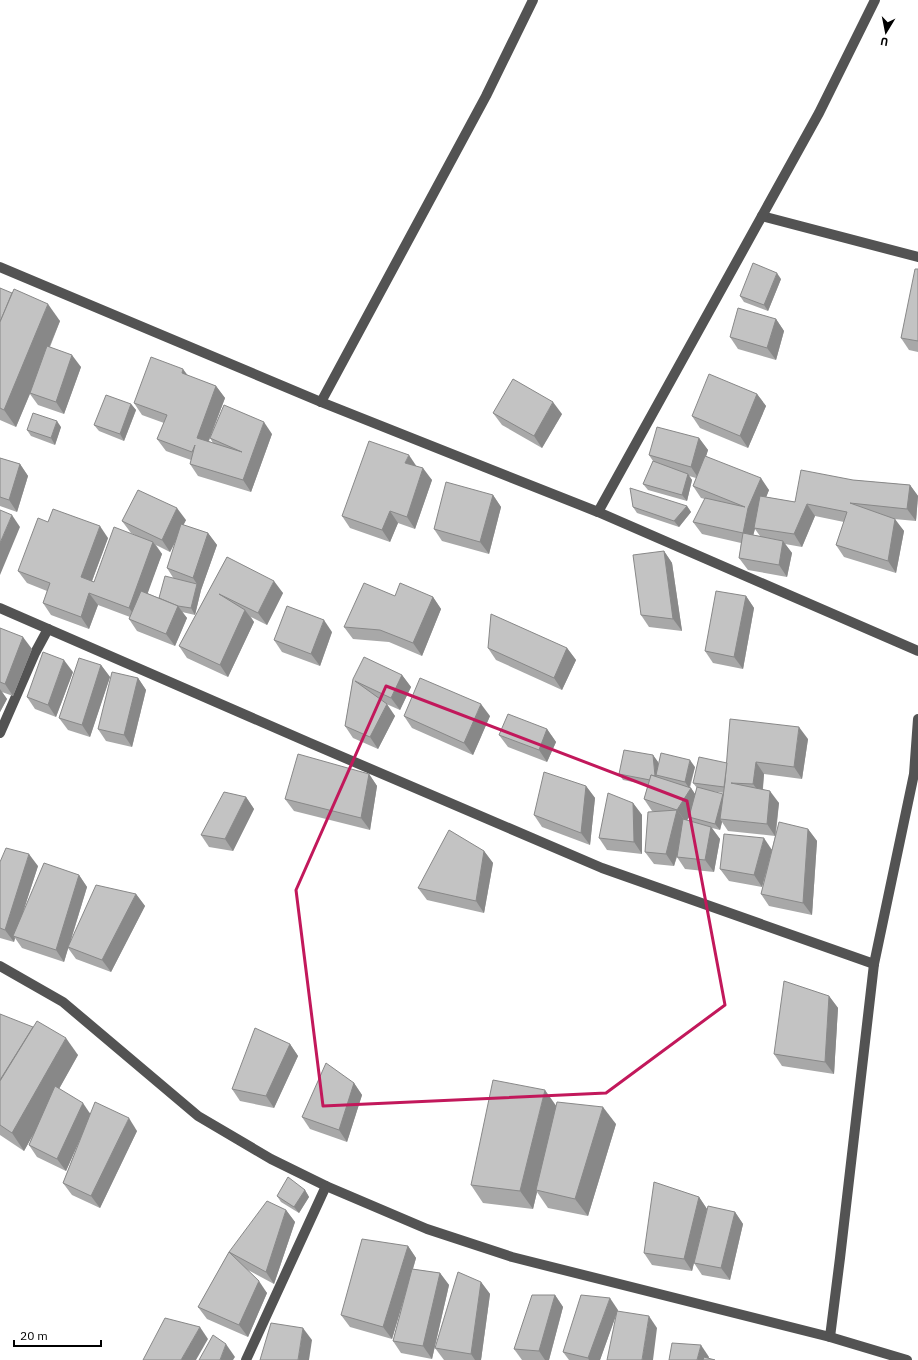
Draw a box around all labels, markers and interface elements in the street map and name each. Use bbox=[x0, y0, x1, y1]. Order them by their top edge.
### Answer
north arrow bbox=[866, 12, 906, 52]
text: U bbox=[879, 34, 889, 49]
scale bar bbox=[14, 1322, 101, 1348]
text: 20 m bbox=[20, 1328, 48, 1343]

